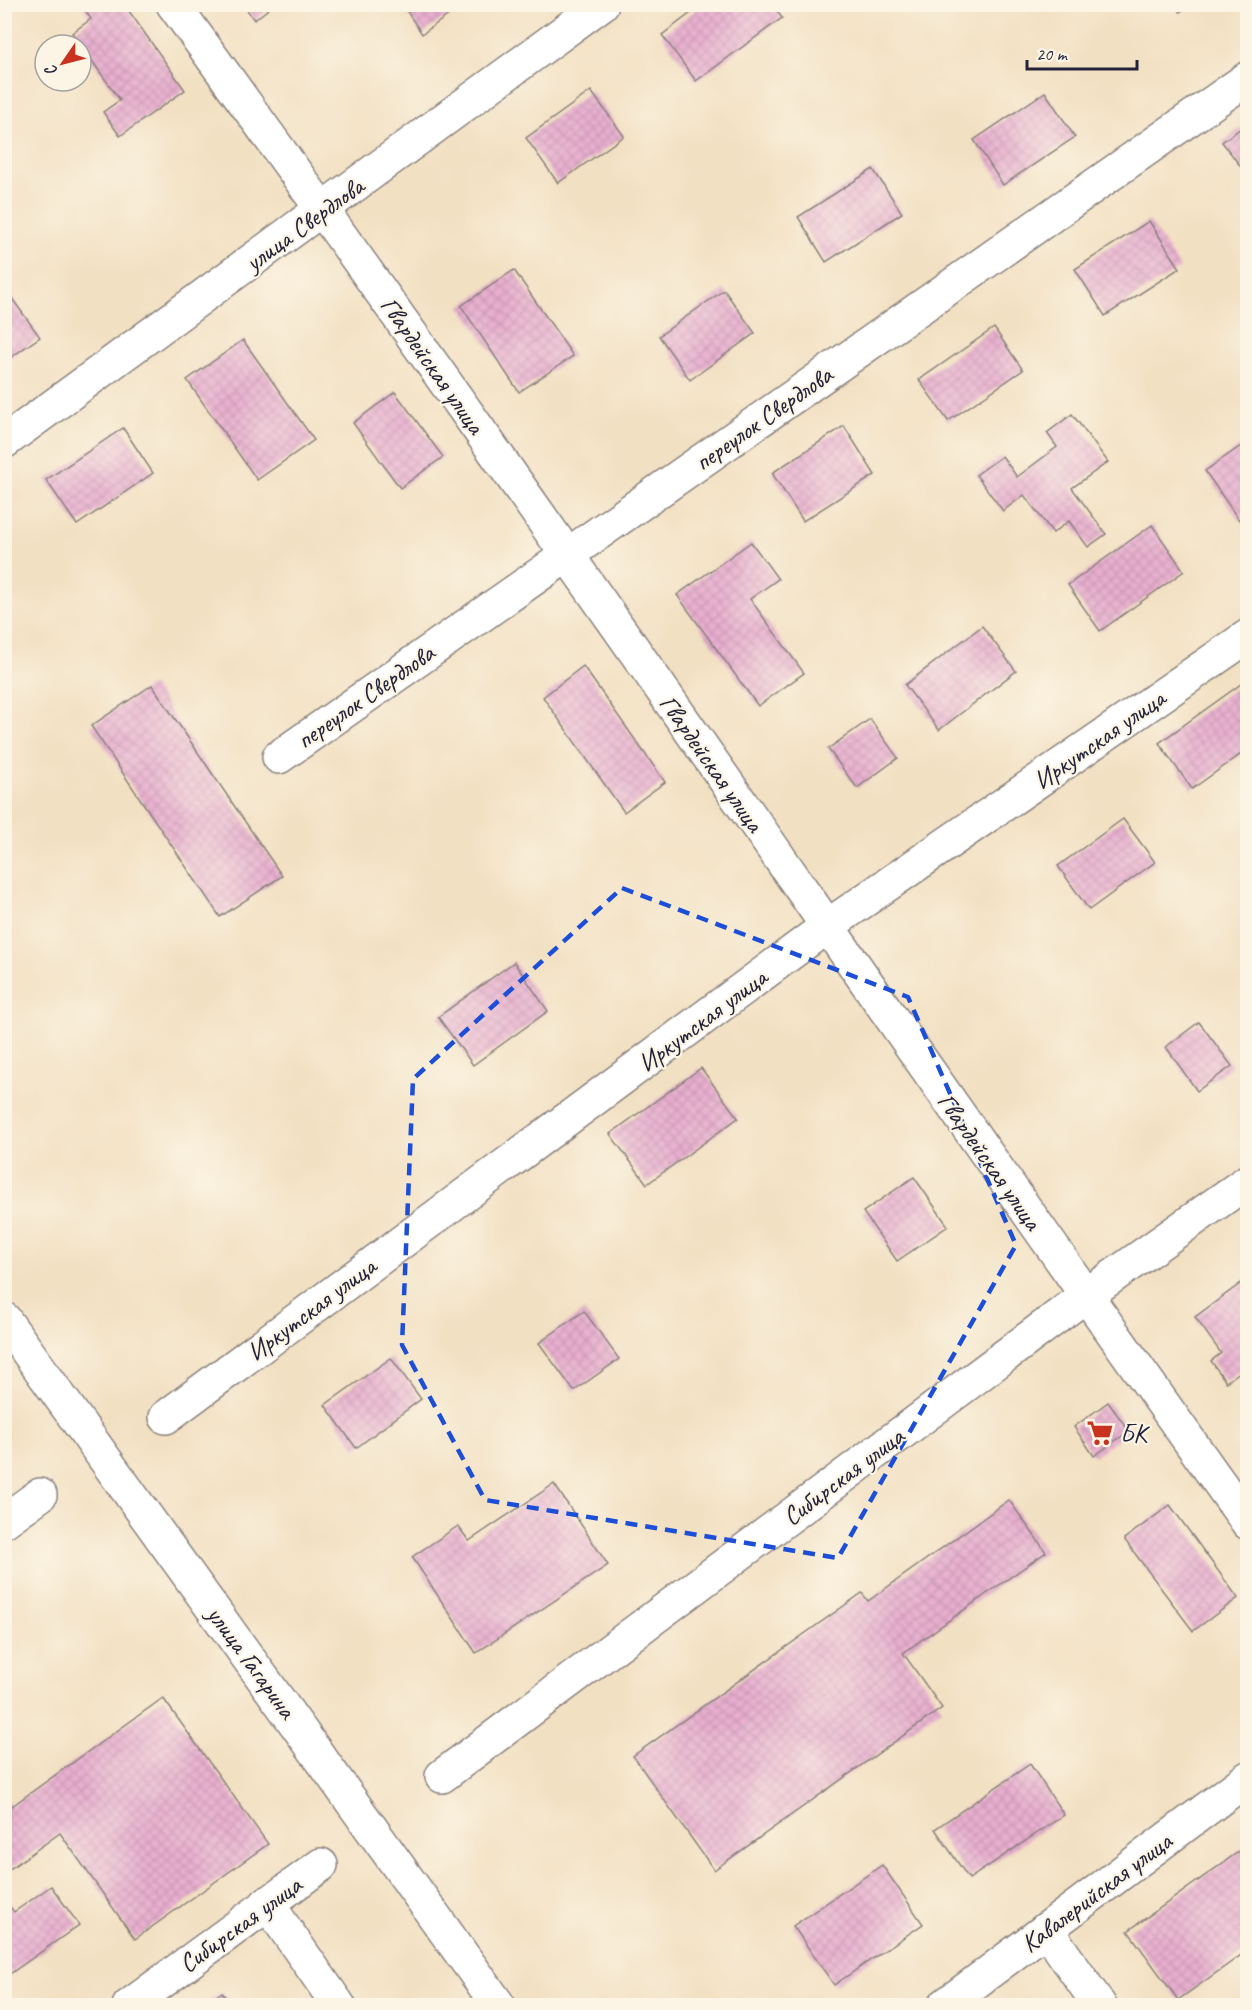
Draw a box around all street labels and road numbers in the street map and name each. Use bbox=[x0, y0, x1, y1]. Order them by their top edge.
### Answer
street label: улица Свердлова bbox=[237, 169, 372, 280]
street label: Гвардейская улица bbox=[373, 290, 493, 442]
street label: переулок Свердлова bbox=[688, 358, 840, 478]
street label: переулок Свердлова bbox=[290, 636, 442, 756]
street label: Иркутская улица bbox=[1027, 681, 1174, 797]
street label: Гвардейская улица bbox=[652, 688, 772, 840]
street label: Иркутская улица bbox=[631, 960, 775, 1080]
street label: Гвардейская улица bbox=[930, 1086, 1050, 1238]
street label: Иркутская улица bbox=[240, 1249, 384, 1369]
street label: Сибирская улица bbox=[776, 1419, 912, 1533]
street label: улица Гагарина bbox=[198, 1598, 305, 1727]
street label: Кавалерийская улица bbox=[1014, 1824, 1180, 1960]
street label: Сибирская улица bbox=[172, 1868, 310, 1980]

